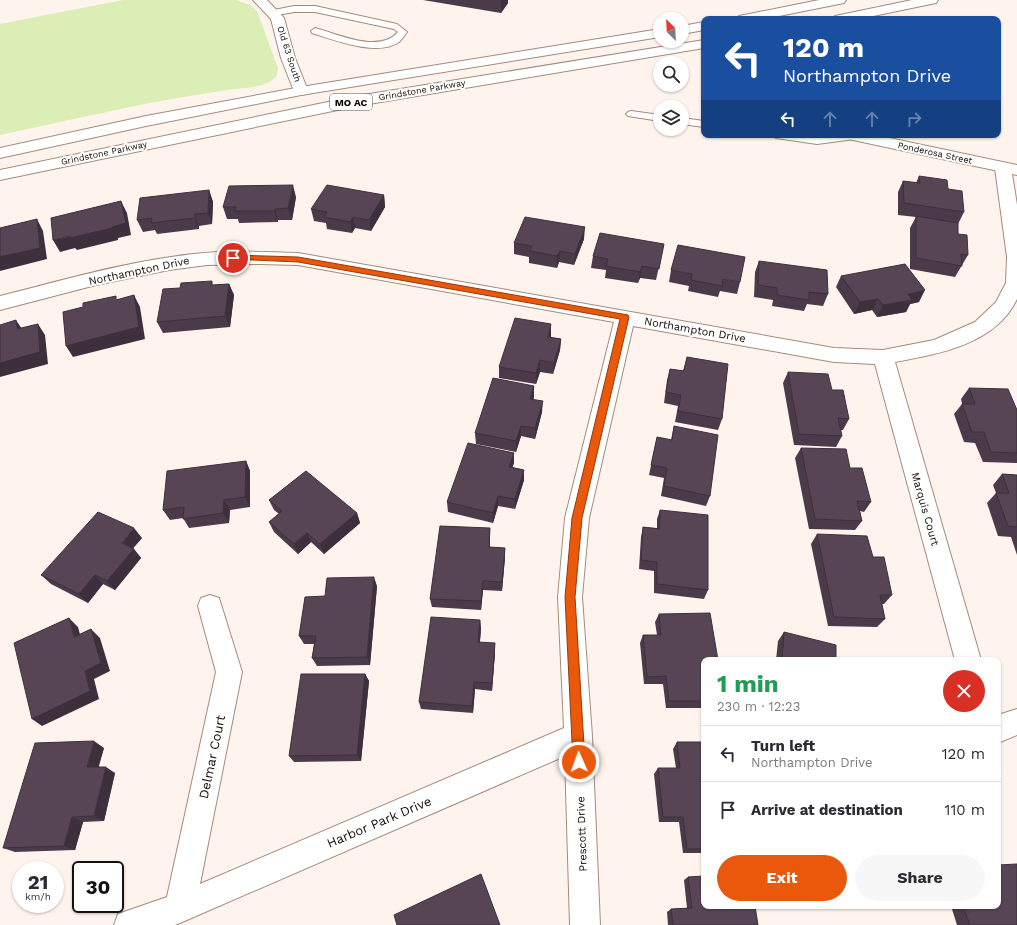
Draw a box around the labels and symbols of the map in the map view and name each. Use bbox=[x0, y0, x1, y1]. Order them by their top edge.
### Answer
north arrow bbox=[653, 12, 689, 48]
street label: Old 63 South bbox=[275, 25, 303, 83]
street label: Grindstone Parkway bbox=[378, 77, 466, 103]
road number: MO AC bbox=[330, 94, 372, 110]
street label: Grindstone Parkway bbox=[60, 139, 148, 167]
street label: Ponderosa Street bbox=[897, 140, 973, 166]
pin bbox=[216, 241, 250, 275]
street label: Northampton Drive bbox=[87, 254, 191, 288]
street label: Northampton Drive bbox=[643, 315, 747, 345]
street label: Marquis Court bbox=[908, 471, 942, 548]
street label: Delmar Court bbox=[196, 713, 228, 800]
position arrow bbox=[558, 741, 600, 783]
street label: Harbor Park Drive bbox=[325, 793, 433, 851]
street label: Prescott Drive bbox=[574, 796, 590, 872]
speed limit sign: 30 bbox=[72, 861, 124, 913]

